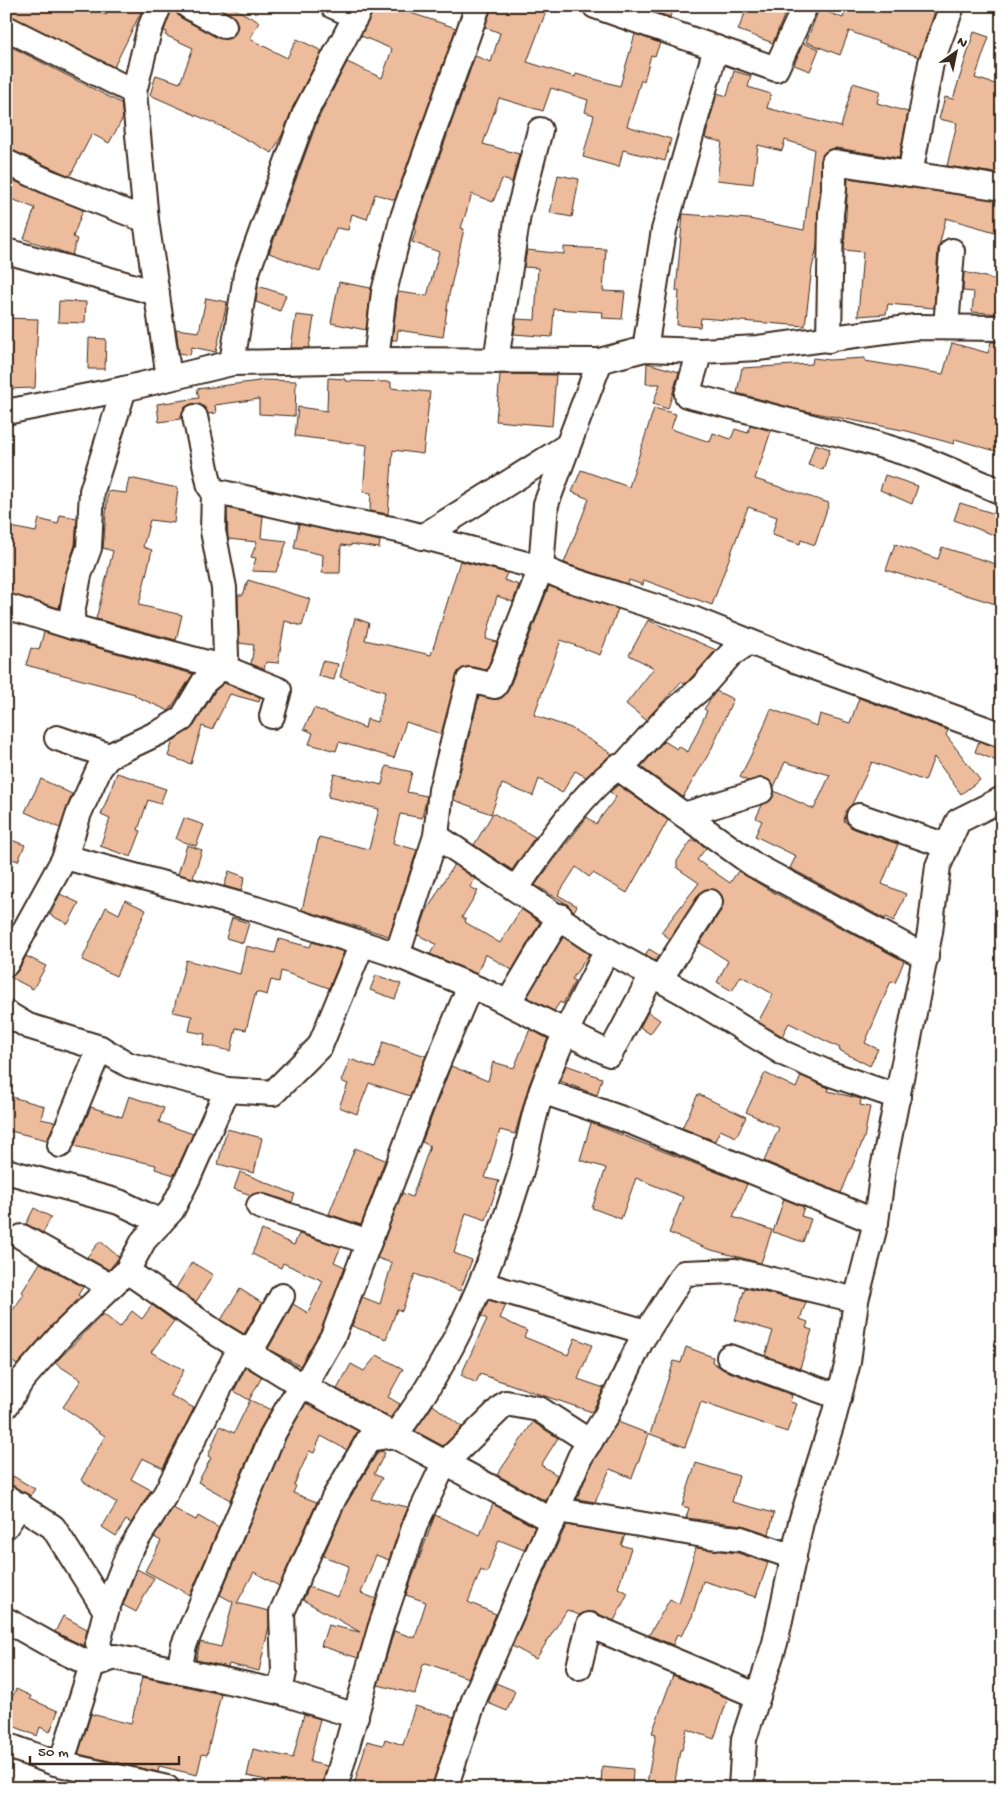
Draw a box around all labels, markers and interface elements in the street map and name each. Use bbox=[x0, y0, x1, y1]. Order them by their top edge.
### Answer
north arrow bbox=[930, 28, 980, 78]
text: N bbox=[953, 34, 970, 53]
scale bar bbox=[30, 1734, 179, 1766]
text: 50 m bbox=[38, 1744, 69, 1762]

